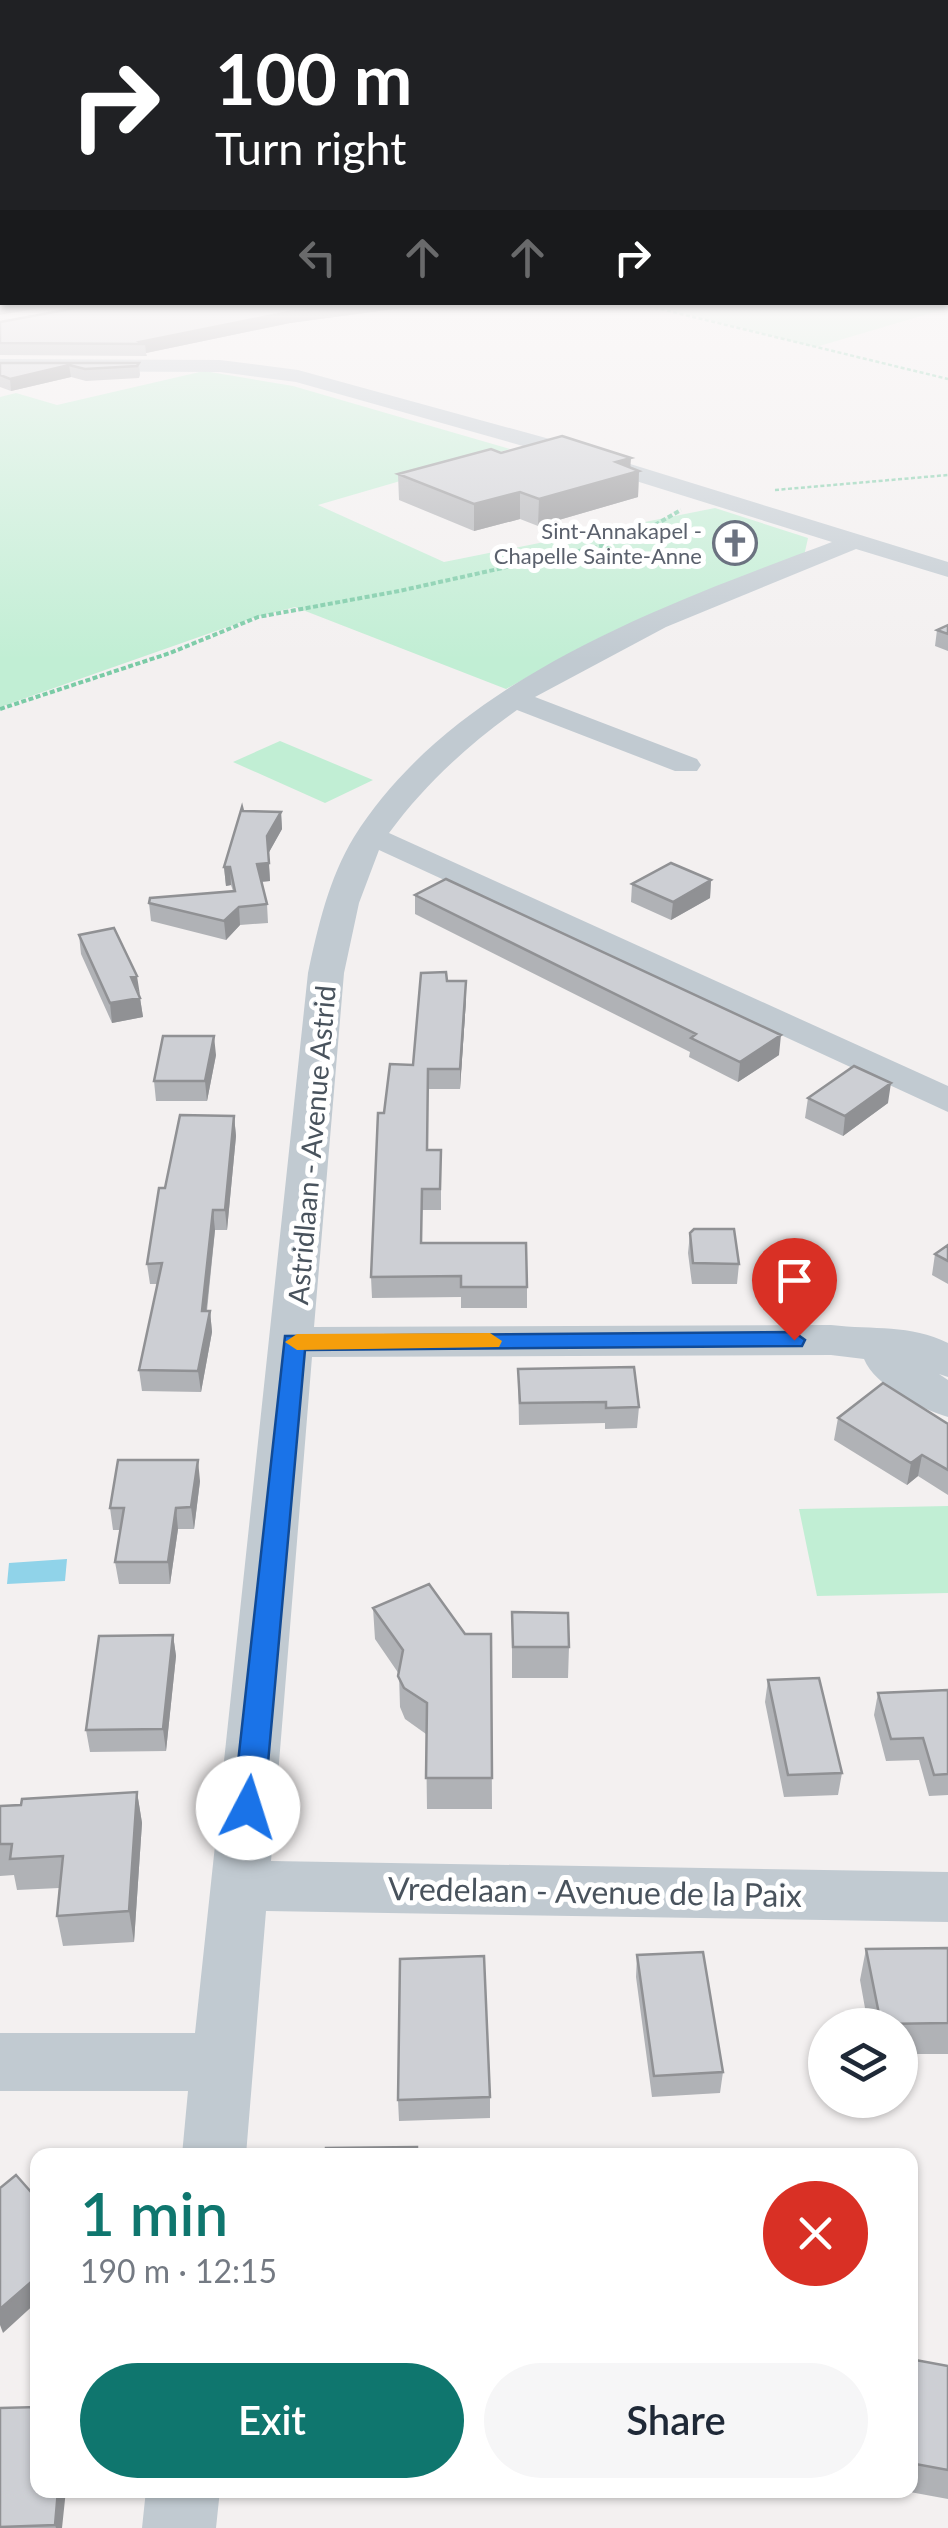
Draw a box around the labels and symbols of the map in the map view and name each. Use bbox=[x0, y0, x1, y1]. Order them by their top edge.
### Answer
place label: Sint-Annakapel - Chapelle Sainte-Anne bbox=[494, 517, 702, 569]
church icon: Sint-Annakapel - Chapelle Sainte-Anne bbox=[712, 520, 758, 566]
street label: Astridlaan - Avenue Astrid bbox=[280, 984, 342, 1306]
pin bbox=[752, 1238, 837, 1341]
position arrow bbox=[196, 1756, 300, 1860]
street label: Vredelaan - Avenue de la Paix bbox=[388, 1868, 802, 1914]

